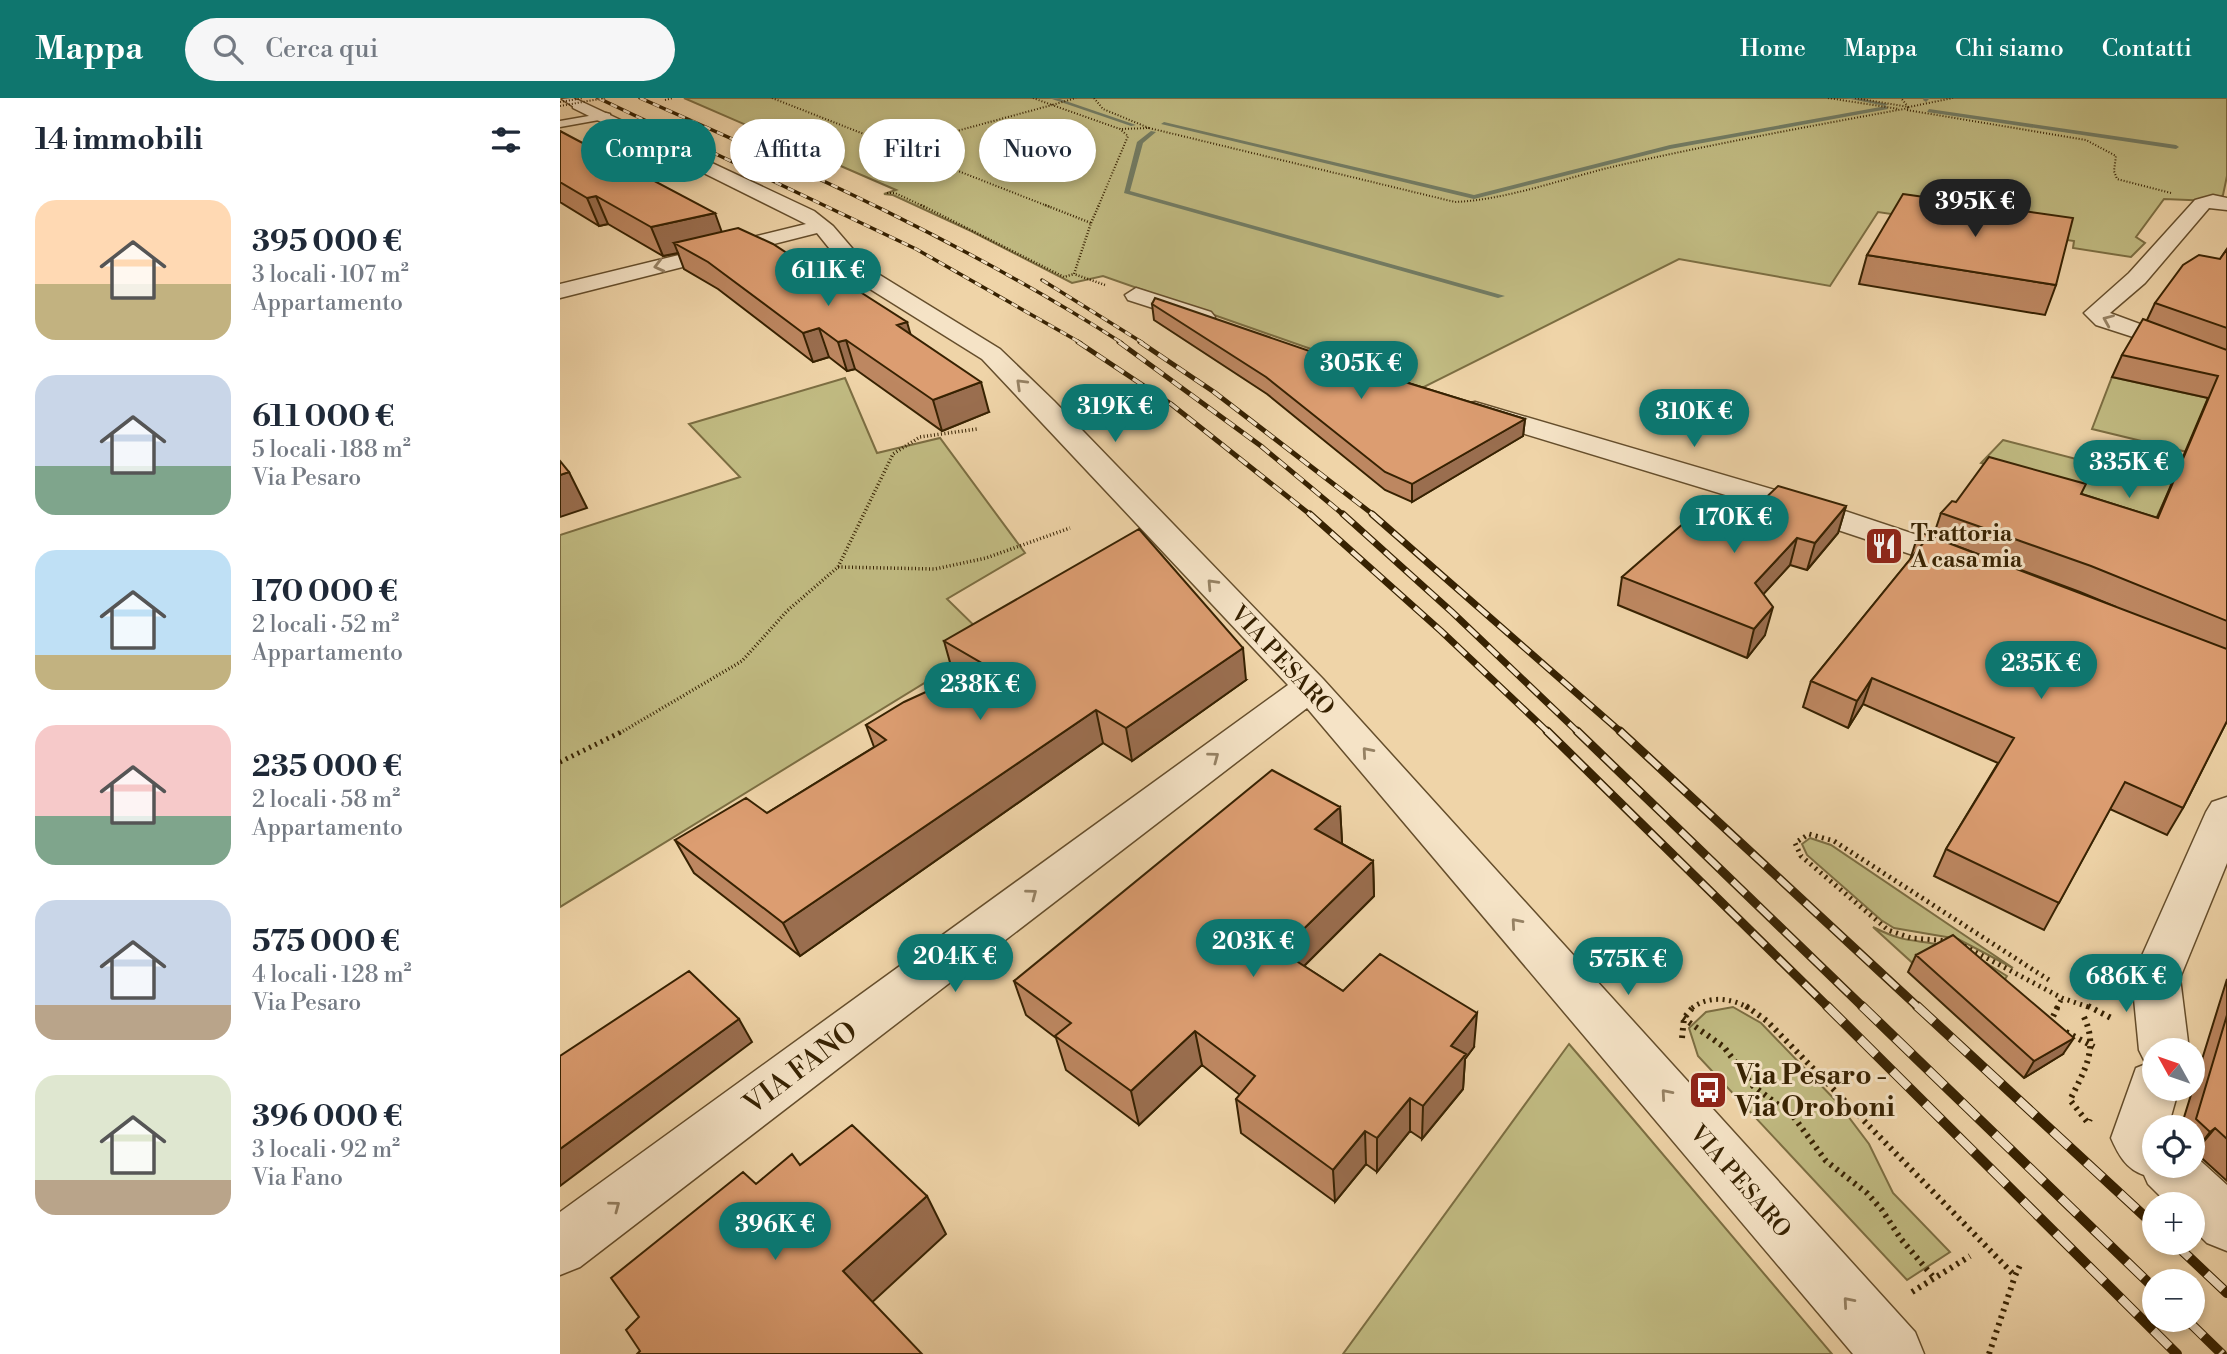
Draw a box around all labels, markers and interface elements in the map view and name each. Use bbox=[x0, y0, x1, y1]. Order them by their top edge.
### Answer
search box bbox=[185, 18, 675, 81]
text: Mappa bbox=[35, 29, 143, 70]
icon: search bbox=[209, 30, 247, 68]
text: Cerca qui bbox=[265, 33, 378, 65]
text: Home bbox=[1740, 34, 1806, 64]
text: Mappa bbox=[1844, 34, 1917, 64]
text: Chi siamo bbox=[1955, 34, 2064, 64]
text: Contatti bbox=[2102, 34, 2192, 64]
chip: Compra bbox=[581, 119, 716, 182]
chip: Affitta bbox=[730, 119, 845, 182]
chip: Filtri bbox=[859, 119, 965, 182]
chip: Nuovo bbox=[979, 119, 1096, 182]
text: 14 immobili bbox=[35, 121, 203, 159]
icon: filters bbox=[487, 121, 525, 159]
pin: 395K € bbox=[1918, 180, 2032, 239]
text: 395K € bbox=[1935, 188, 2015, 216]
text: 395 000 € bbox=[252, 223, 402, 261]
icon: home bbox=[91, 228, 175, 312]
pin: 611K € bbox=[771, 248, 885, 308]
text: 611K € bbox=[791, 257, 865, 285]
one-way arrow bbox=[653, 258, 665, 272]
text: 3 locali · 107 m² bbox=[252, 261, 409, 289]
text: Appartamento bbox=[252, 289, 403, 317]
one-way arrow bbox=[2103, 314, 2115, 328]
pin: 305K € bbox=[1304, 342, 1418, 401]
text: 305K € bbox=[1320, 350, 1402, 378]
one-way arrow bbox=[1017, 379, 1030, 392]
pin: 319K € bbox=[1058, 384, 1172, 444]
pin: 310K € bbox=[1637, 390, 1751, 449]
text: 319K € bbox=[1077, 393, 1153, 421]
text: 611 000 € bbox=[252, 398, 394, 436]
text: 310K € bbox=[1655, 398, 1733, 426]
icon: home bbox=[91, 403, 175, 487]
text: 5 locali · 188 m² bbox=[252, 436, 411, 464]
pin: 335K € bbox=[2072, 440, 2186, 500]
text: 335K € bbox=[2089, 449, 2169, 477]
text: Via Pesaro bbox=[252, 464, 361, 492]
pin: 170K € bbox=[1677, 496, 1791, 555]
text: 170K € bbox=[1696, 504, 1772, 532]
place label: Trattoria A casa mia bbox=[1910, 520, 2023, 574]
restaurant icon: Trattoria A casa mia bbox=[1863, 525, 1905, 567]
text: 170 000 € bbox=[252, 573, 398, 611]
icon: home bbox=[91, 578, 175, 662]
one-way arrow bbox=[1208, 579, 1221, 592]
street label: VIA PESARO bbox=[1224, 599, 1340, 721]
text: 2 locali · 52 m² bbox=[252, 611, 399, 639]
text: Appartamento bbox=[252, 639, 403, 667]
pin: 235K € bbox=[1984, 642, 2098, 701]
text: 235K € bbox=[2001, 650, 2081, 678]
pin: 238K € bbox=[923, 662, 1037, 722]
text: 238K € bbox=[940, 671, 1020, 699]
one-way arrow bbox=[1362, 747, 1375, 760]
text: 235 000 € bbox=[252, 748, 402, 786]
icon: home bbox=[91, 753, 175, 837]
one-way arrow bbox=[1207, 753, 1219, 766]
text: 2 locali · 58 m² bbox=[252, 786, 400, 814]
text: Appartamento bbox=[252, 814, 403, 842]
one-way arrow bbox=[1024, 889, 1037, 902]
one-way arrow bbox=[1512, 918, 1524, 931]
pin: 203K € bbox=[1196, 920, 1310, 979]
text: 575 000 € bbox=[252, 923, 400, 961]
icon: home bbox=[91, 928, 175, 1012]
text: 203K € bbox=[1212, 928, 1294, 956]
pin: 204K € bbox=[898, 934, 1012, 994]
pin: 575K € bbox=[1571, 937, 1685, 997]
text: 204K € bbox=[913, 943, 997, 971]
text: 575K € bbox=[1589, 946, 1667, 974]
pin: 686K € bbox=[2069, 954, 2183, 1014]
text: 4 locali · 128 m² bbox=[252, 961, 412, 989]
text: 686K € bbox=[2086, 963, 2166, 991]
text: Via Pesaro bbox=[252, 989, 361, 1017]
street label: VIA FANO bbox=[736, 1014, 865, 1123]
north arrow bbox=[2142, 1038, 2205, 1101]
map controls bbox=[2142, 1038, 2205, 1332]
place label: Via Pesaro - Via Oroboni bbox=[1734, 1058, 1895, 1125]
bus stop icon: Via Pesaro - Via Oroboni bbox=[1687, 1069, 1729, 1111]
one-way arrow bbox=[1662, 1090, 1674, 1103]
text: 396 000 € bbox=[252, 1098, 402, 1136]
icon: home bbox=[91, 1103, 175, 1187]
button: locate bbox=[2142, 1115, 2205, 1178]
street label: VIA PESARO bbox=[1683, 1119, 1797, 1244]
text: 3 locali · 92 m² bbox=[252, 1136, 400, 1164]
text: Via Fano bbox=[252, 1164, 343, 1192]
button: + bbox=[2142, 1192, 2205, 1255]
one-way arrow bbox=[607, 1202, 619, 1214]
pin: 396K € bbox=[718, 1202, 832, 1262]
text: 396K € bbox=[735, 1211, 815, 1239]
button: − bbox=[2142, 1269, 2205, 1332]
one-way arrow bbox=[1844, 1298, 1856, 1311]

